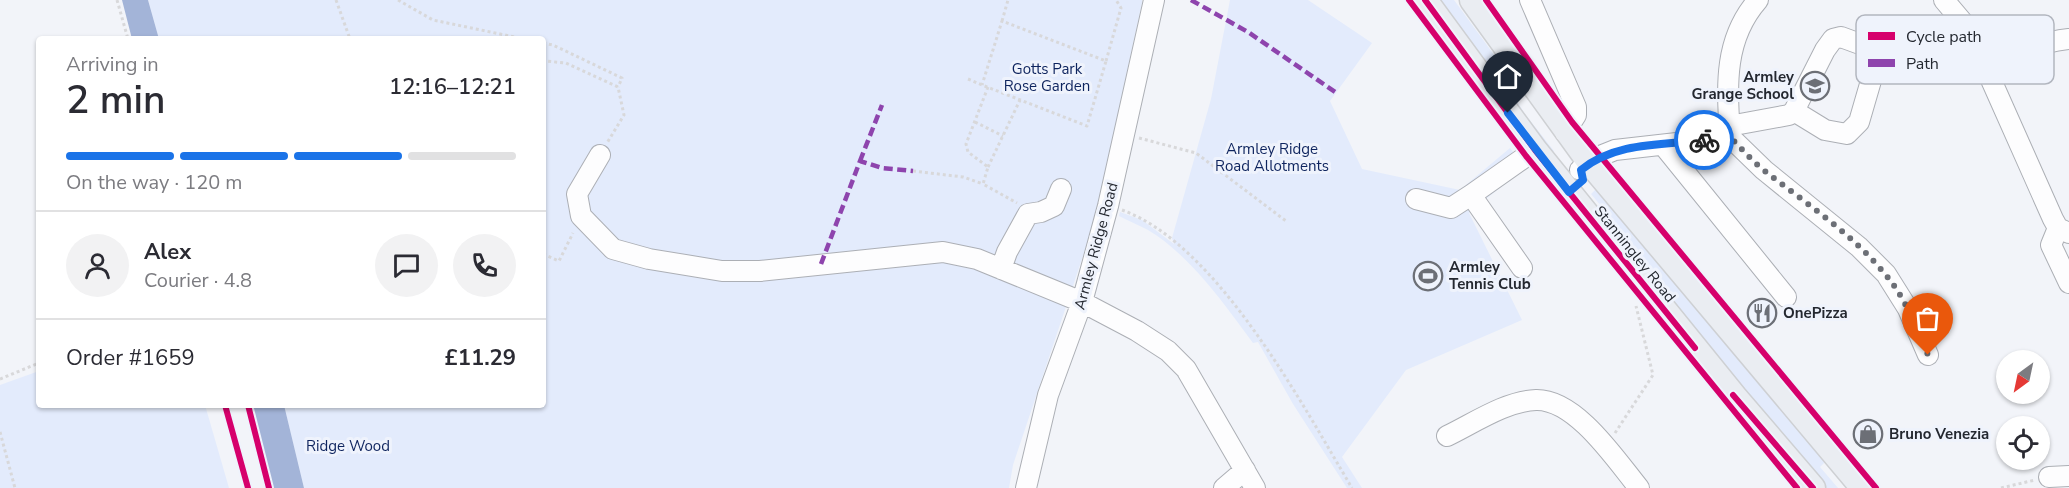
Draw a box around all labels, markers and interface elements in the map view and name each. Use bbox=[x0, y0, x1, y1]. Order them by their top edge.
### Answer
legend bbox=[1856, 15, 2054, 84]
text: Cycle path bbox=[1906, 26, 1982, 48]
text: Arriving in bbox=[66, 51, 159, 78]
pin bbox=[1482, 51, 1533, 113]
text: Path bbox=[1906, 53, 1939, 75]
park label: Gotts Park Rose Garden bbox=[1004, 59, 1090, 96]
icon: home bbox=[1491, 60, 1524, 93]
place label: Armley Grange School bbox=[1692, 67, 1794, 104]
school or university icon: Armley Grange School bbox=[1799, 70, 1831, 102]
text: 12:16–12:21 bbox=[389, 72, 516, 102]
text: 2 min bbox=[66, 74, 165, 127]
courier bbox=[1674, 110, 1734, 170]
icon: bike bbox=[1688, 124, 1721, 157]
park label: Armley Ridge Road Allotments bbox=[1215, 139, 1329, 176]
text: On the way · 120 m bbox=[66, 169, 242, 196]
street label: Armley Ridge Road bbox=[1069, 180, 1123, 312]
street label: Stanningley Road bbox=[1590, 201, 1680, 307]
button: person bbox=[66, 234, 129, 297]
button: chat bbox=[375, 234, 438, 297]
button: phone bbox=[453, 234, 516, 297]
text: Alex bbox=[144, 237, 191, 267]
place label: Armley Tennis Club bbox=[1449, 257, 1531, 294]
sports icon: Armley Tennis Club bbox=[1412, 260, 1444, 292]
text: Courier · 4.8 bbox=[144, 267, 252, 294]
pin bbox=[1902, 293, 1953, 355]
restaurant icon: OnePizza bbox=[1746, 297, 1778, 329]
icon: bag bbox=[1911, 302, 1944, 335]
place label: OnePizza bbox=[1783, 303, 1848, 323]
text: Order #1659 bbox=[66, 343, 195, 373]
text: £11.29 bbox=[445, 343, 516, 373]
north arrow bbox=[1996, 350, 2050, 404]
map controls bbox=[1996, 350, 2050, 470]
button: locate bbox=[1996, 416, 2050, 470]
shop icon: Bruno Venezia bbox=[1852, 418, 1884, 450]
place label: Bruno Venezia bbox=[1889, 424, 1989, 444]
park label: Ridge Wood bbox=[306, 436, 390, 456]

